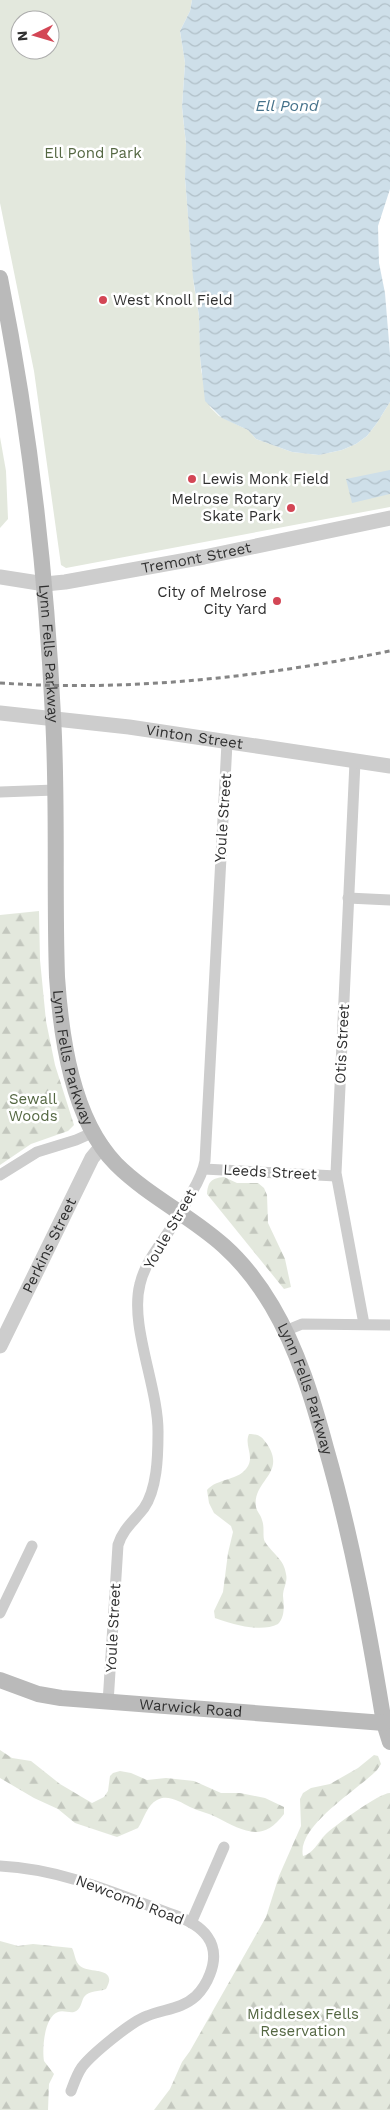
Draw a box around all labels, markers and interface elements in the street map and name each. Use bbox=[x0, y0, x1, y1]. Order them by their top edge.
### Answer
north arrow bbox=[10, 10, 60, 60]
text: N bbox=[14, 30, 30, 42]
water label: Ell Pond bbox=[255, 96, 320, 115]
park label: Ell Pond Park bbox=[44, 144, 142, 162]
place label: West Knoll Field bbox=[113, 291, 233, 309]
marker: West Knoll Field bbox=[97, 294, 109, 306]
place label: Lewis Monk Field bbox=[202, 470, 329, 488]
marker: Lewis Monk Field bbox=[186, 473, 198, 485]
place label: Melrose Rotary Skate Park bbox=[171, 490, 281, 525]
marker: Melrose Rotary Skate Park bbox=[285, 502, 297, 514]
street label: Tremont Street bbox=[140, 538, 253, 577]
place label: City of Melrose City Yard bbox=[157, 583, 267, 618]
street label: Lynn Fells Parkway bbox=[35, 584, 62, 724]
marker: City of Melrose City Yard bbox=[271, 595, 283, 607]
street label: Vinton Street bbox=[145, 721, 245, 753]
street label: Youle Street bbox=[211, 772, 235, 863]
street label: Lynn Fells Parkway bbox=[49, 989, 97, 1129]
street label: Otis Street bbox=[331, 1003, 353, 1084]
park label: Sewall Woods bbox=[8, 1090, 58, 1125]
street label: Leeds Street bbox=[223, 1161, 318, 1183]
street label: Youle Street bbox=[140, 1185, 200, 1272]
street label: Perkins Street bbox=[18, 1194, 80, 1296]
street label: Lynn Fells Parkway bbox=[274, 1320, 337, 1457]
street label: Youle Street bbox=[102, 1582, 124, 1673]
street label: Warwick Road bbox=[139, 1695, 243, 1721]
street label: Newcomb Road bbox=[73, 1871, 187, 1929]
park label: Middlesex Fells Reservation bbox=[247, 2005, 359, 2040]

